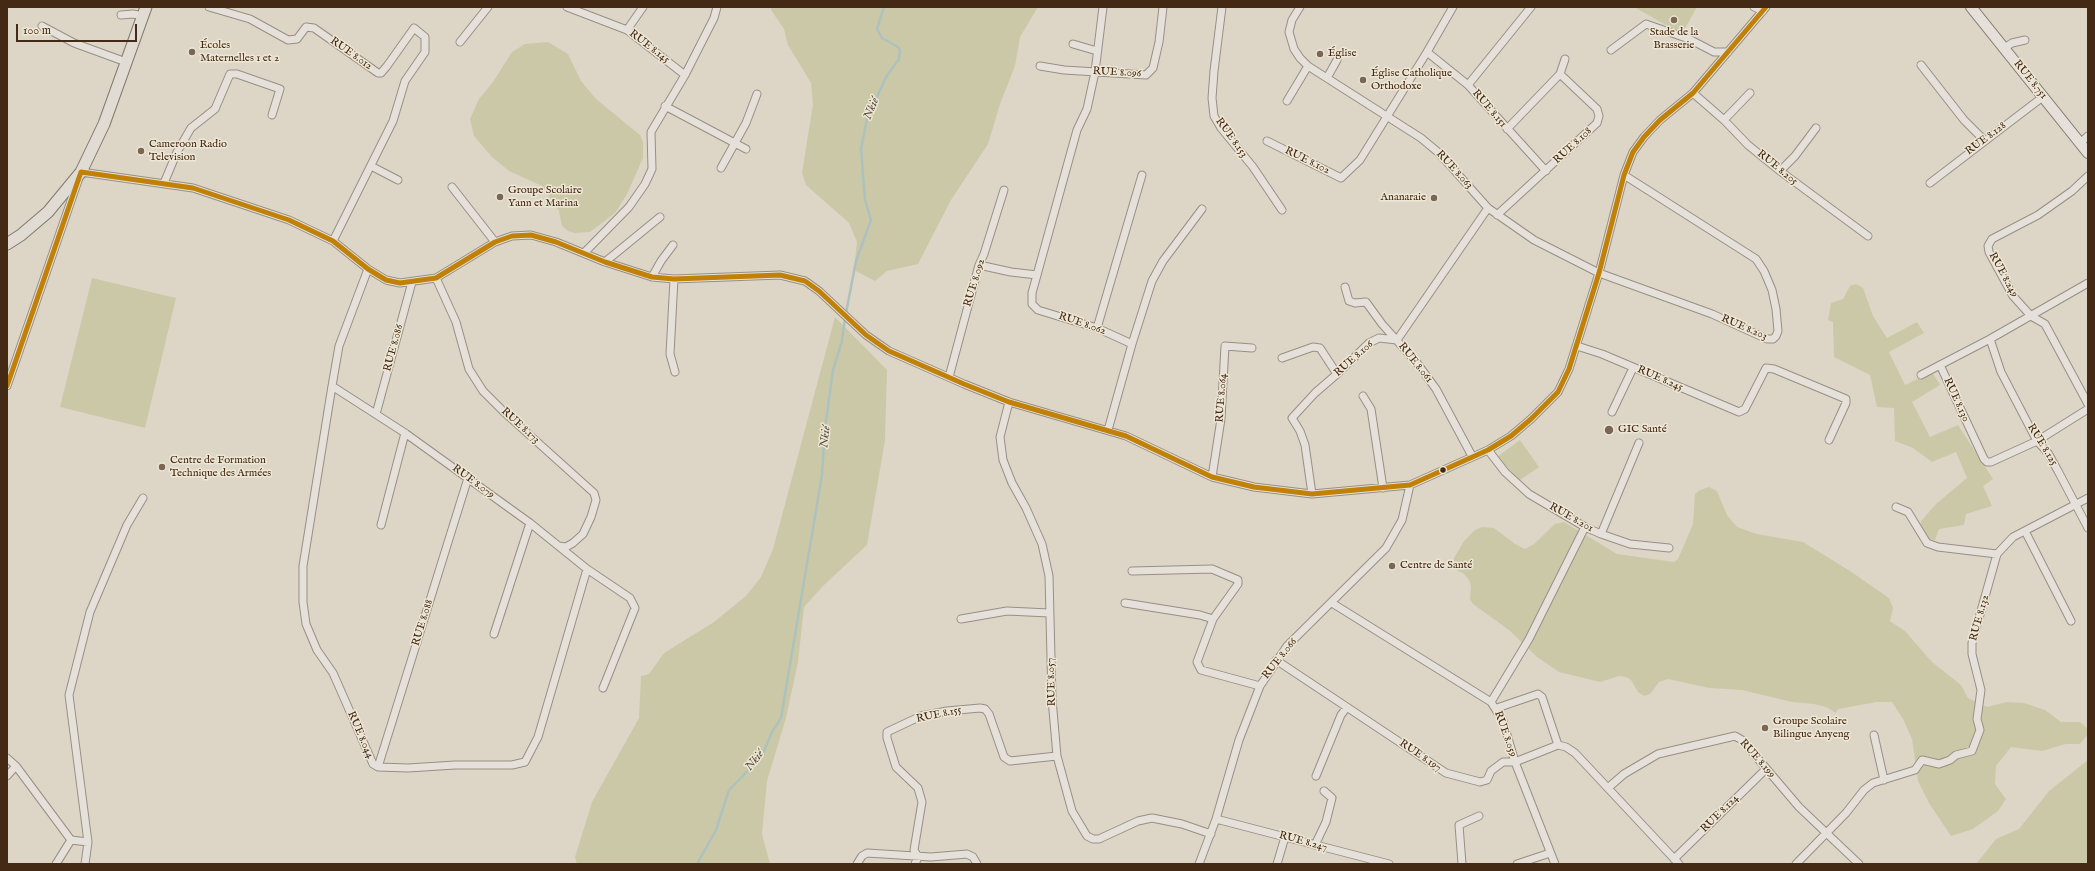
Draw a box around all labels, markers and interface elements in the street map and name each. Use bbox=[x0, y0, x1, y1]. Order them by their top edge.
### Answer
marker: Stade de la Brasserie bbox=[1669, 15, 1679, 25]
scale bar bbox=[18, 16, 139, 42]
text: 100 m bbox=[23, 23, 51, 38]
place label: Stade de la Brasserie bbox=[1650, 26, 1698, 52]
street label: RUE 8.145 bbox=[626, 27, 672, 67]
street label: RUE 8.012 bbox=[327, 35, 375, 73]
place label: Écoles Maternelles 1 et 2 bbox=[200, 39, 279, 65]
marker: Écoles Maternelles 1 et 2 bbox=[187, 47, 197, 57]
place label: Église bbox=[1328, 47, 1356, 61]
marker: Église bbox=[1315, 49, 1325, 59]
street label: RUE 8.751 bbox=[2010, 58, 2050, 102]
street label: RUE 8.096 bbox=[1092, 65, 1142, 81]
place label: Église Catholique Orthodoxe bbox=[1371, 67, 1452, 93]
marker: Église Catholique Orthodoxe bbox=[1358, 75, 1368, 85]
street label: RUE 8.151 bbox=[1469, 87, 1509, 131]
water label: Nkié bbox=[861, 96, 883, 122]
street label: RUE 8.153 bbox=[1212, 115, 1250, 161]
street label: RUE 8.128 bbox=[1963, 119, 2009, 159]
street label: RUE 8.108 bbox=[1551, 125, 1595, 167]
place label: Cameroon Radio Television bbox=[149, 138, 227, 164]
street label: RUE 8.102 bbox=[1282, 144, 1332, 178]
marker: Cameroon Radio Television bbox=[136, 146, 146, 156]
street label: RUE 8.063 bbox=[1433, 148, 1475, 192]
street label: RUE 8.205 bbox=[1754, 148, 1800, 188]
place label: Groupe Scolaire Yann et Marina bbox=[508, 184, 582, 210]
place label: Ananaraie bbox=[1381, 191, 1426, 205]
marker: Groupe Scolaire Yann et Marina bbox=[495, 192, 505, 202]
marker: Ananaraie bbox=[1429, 193, 1439, 203]
street label: RUE 8.249 bbox=[1985, 250, 2021, 300]
street label: RUE 8.092 bbox=[961, 257, 989, 309]
street label: RUE 8.062 bbox=[1057, 310, 1107, 338]
street label: RUE 8.203 bbox=[1719, 312, 1769, 344]
street label: RUE 8.086 bbox=[381, 323, 407, 373]
street label: RUE 8.106 bbox=[1332, 338, 1376, 380]
street label: RUE 8.061 bbox=[1395, 340, 1435, 386]
street label: RUE 8.245 bbox=[1635, 363, 1685, 395]
street label: RUE 8.064 bbox=[1214, 373, 1230, 423]
street label: RUE 8.130 bbox=[1940, 376, 1972, 424]
street label: RUE 8.173 bbox=[498, 405, 542, 447]
street label: RUE 8.125 bbox=[2024, 422, 2060, 468]
place label: GIC Santé bbox=[1618, 423, 1667, 437]
marker: GIC Santé bbox=[1603, 424, 1615, 436]
water label: Nkié bbox=[818, 425, 834, 449]
place label: Centre de Formation Technique des Armées bbox=[170, 454, 271, 480]
marker: Centre de Formation Technique des Armées bbox=[157, 462, 167, 472]
street label: RUE 8.079 bbox=[449, 462, 497, 502]
unlabelled marker bbox=[1438, 465, 1448, 475]
street label: RUE 8.201 bbox=[1547, 500, 1595, 536]
place label: Centre de Santé bbox=[1400, 559, 1472, 573]
marker: Centre de Santé bbox=[1387, 561, 1397, 571]
street label: RUE 8.132 bbox=[1968, 593, 1992, 643]
street label: RUE 8.088 bbox=[410, 598, 436, 648]
street label: RUE 8.066 bbox=[1260, 636, 1300, 682]
street label: RUE 8.057 bbox=[1045, 658, 1059, 706]
street label: RUE 8.155 bbox=[915, 704, 963, 726]
street label: RUE 8.044 bbox=[344, 709, 376, 761]
street label: RUE 8.059 bbox=[1491, 709, 1519, 759]
place label: Groupe Scolaire Bilingue Anyeng bbox=[1773, 715, 1850, 741]
marker: Groupe Scolaire Bilingue Anyeng bbox=[1760, 723, 1770, 733]
street label: RUE 8.197 bbox=[1396, 737, 1444, 775]
street label: RUE 8.199 bbox=[1736, 737, 1778, 781]
water label: Nkié bbox=[742, 748, 768, 774]
street label: RUE 8.124 bbox=[1698, 792, 1742, 836]
street label: RUE 8.247 bbox=[1277, 829, 1329, 855]

